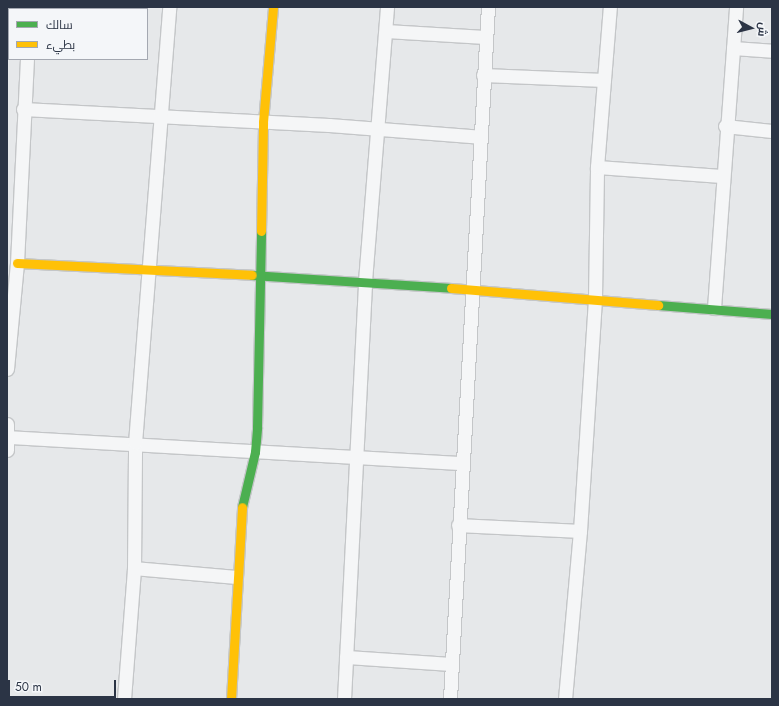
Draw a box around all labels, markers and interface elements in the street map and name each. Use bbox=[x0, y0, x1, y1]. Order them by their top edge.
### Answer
legend bbox=[8, 8, 148, 60]
north arrow bbox=[731, 8, 771, 48]
text: سالك bbox=[46, 16, 73, 34]
text: ش bbox=[754, 21, 772, 37]
text: بطيء bbox=[46, 36, 75, 54]
scale bar bbox=[10, 672, 118, 698]
text: 50 m bbox=[15, 678, 42, 696]

